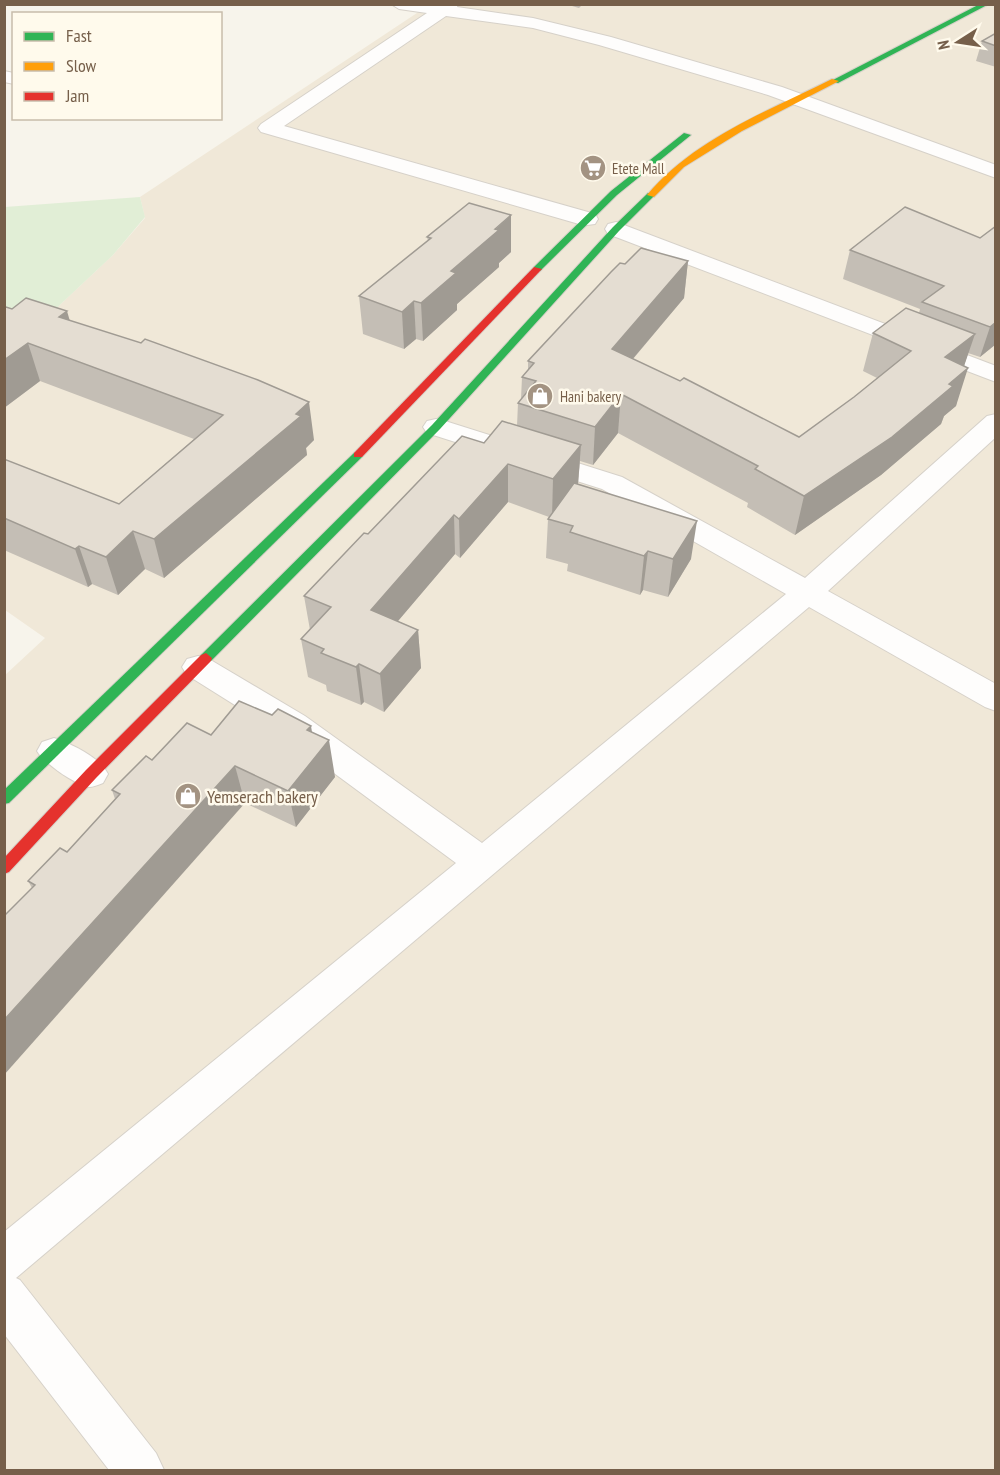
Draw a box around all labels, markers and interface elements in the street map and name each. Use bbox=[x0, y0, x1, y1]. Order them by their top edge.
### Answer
legend bbox=[12, 12, 222, 120]
north arrow bbox=[928, 12, 988, 72]
text: Fast bbox=[66, 24, 92, 47]
text: N bbox=[933, 39, 954, 51]
text: Slow bbox=[66, 54, 97, 77]
text: Jam bbox=[65, 84, 89, 107]
supermarket icon: Etete Mall bbox=[578, 153, 608, 183]
place label: Etete Mall bbox=[612, 159, 665, 178]
shop icon: Hani bakery bbox=[525, 381, 555, 411]
place label: Hani bakery bbox=[560, 387, 622, 406]
shop icon: Yemserach bakery bbox=[173, 781, 203, 811]
place label: Yemserach bakery bbox=[207, 785, 318, 808]

